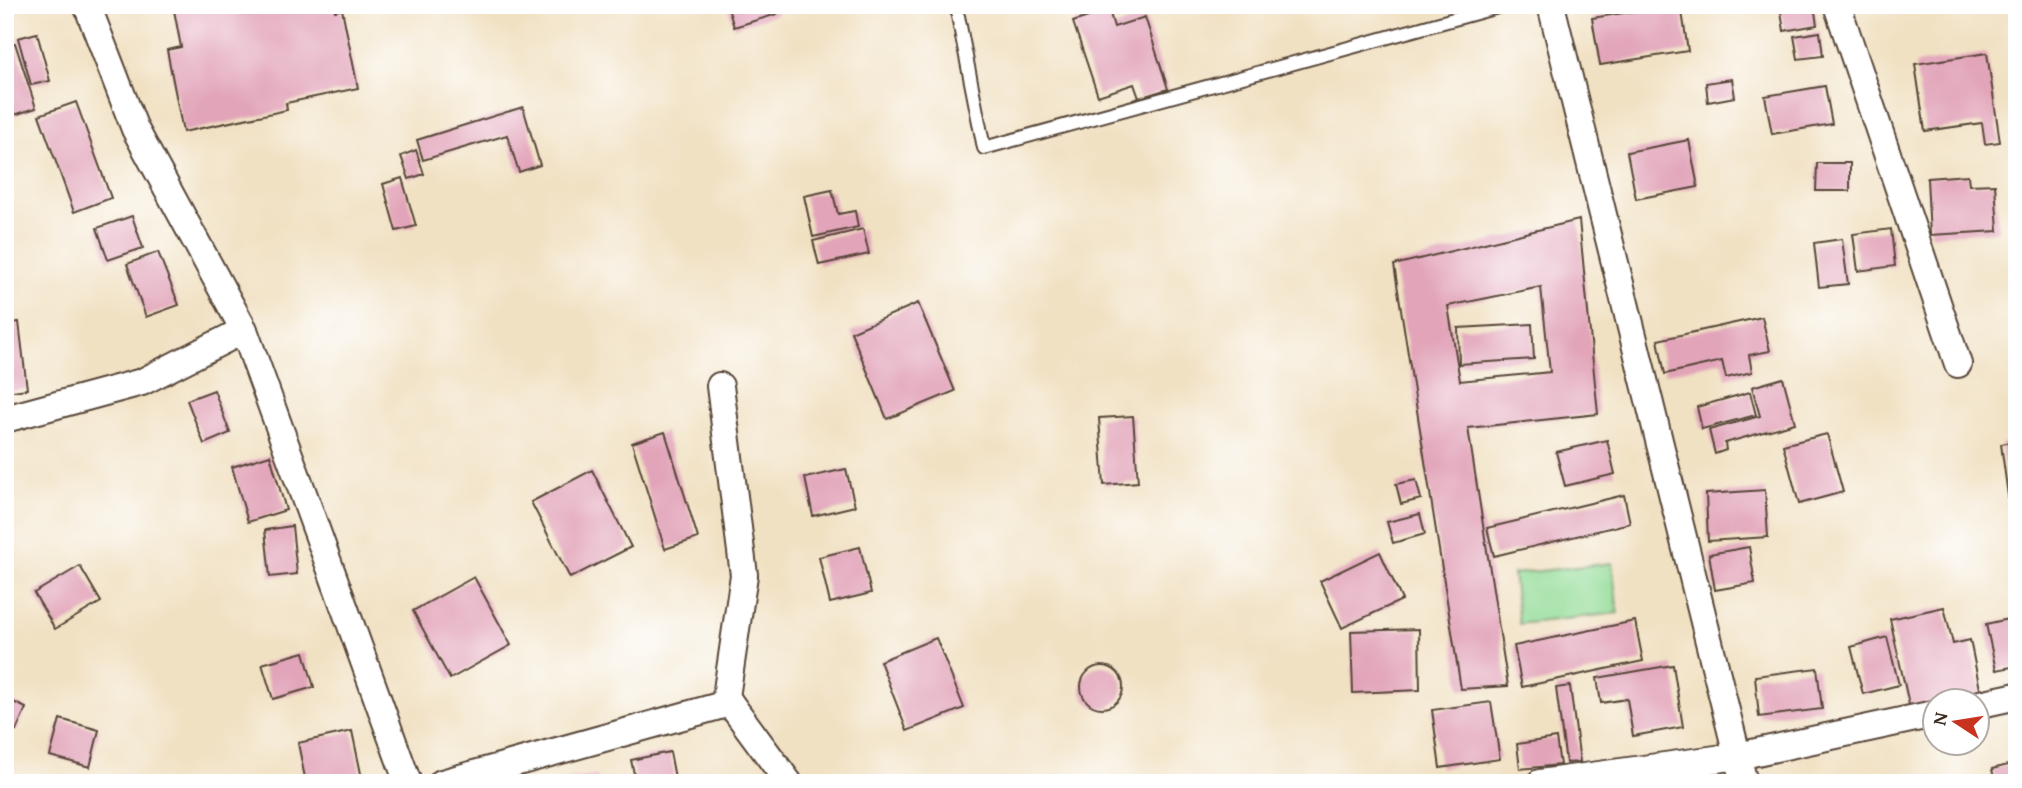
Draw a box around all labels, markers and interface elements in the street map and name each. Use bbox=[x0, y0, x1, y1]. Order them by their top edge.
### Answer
north arrow bbox=[1920, 686, 1990, 756]
text: N bbox=[1924, 709, 1954, 728]

